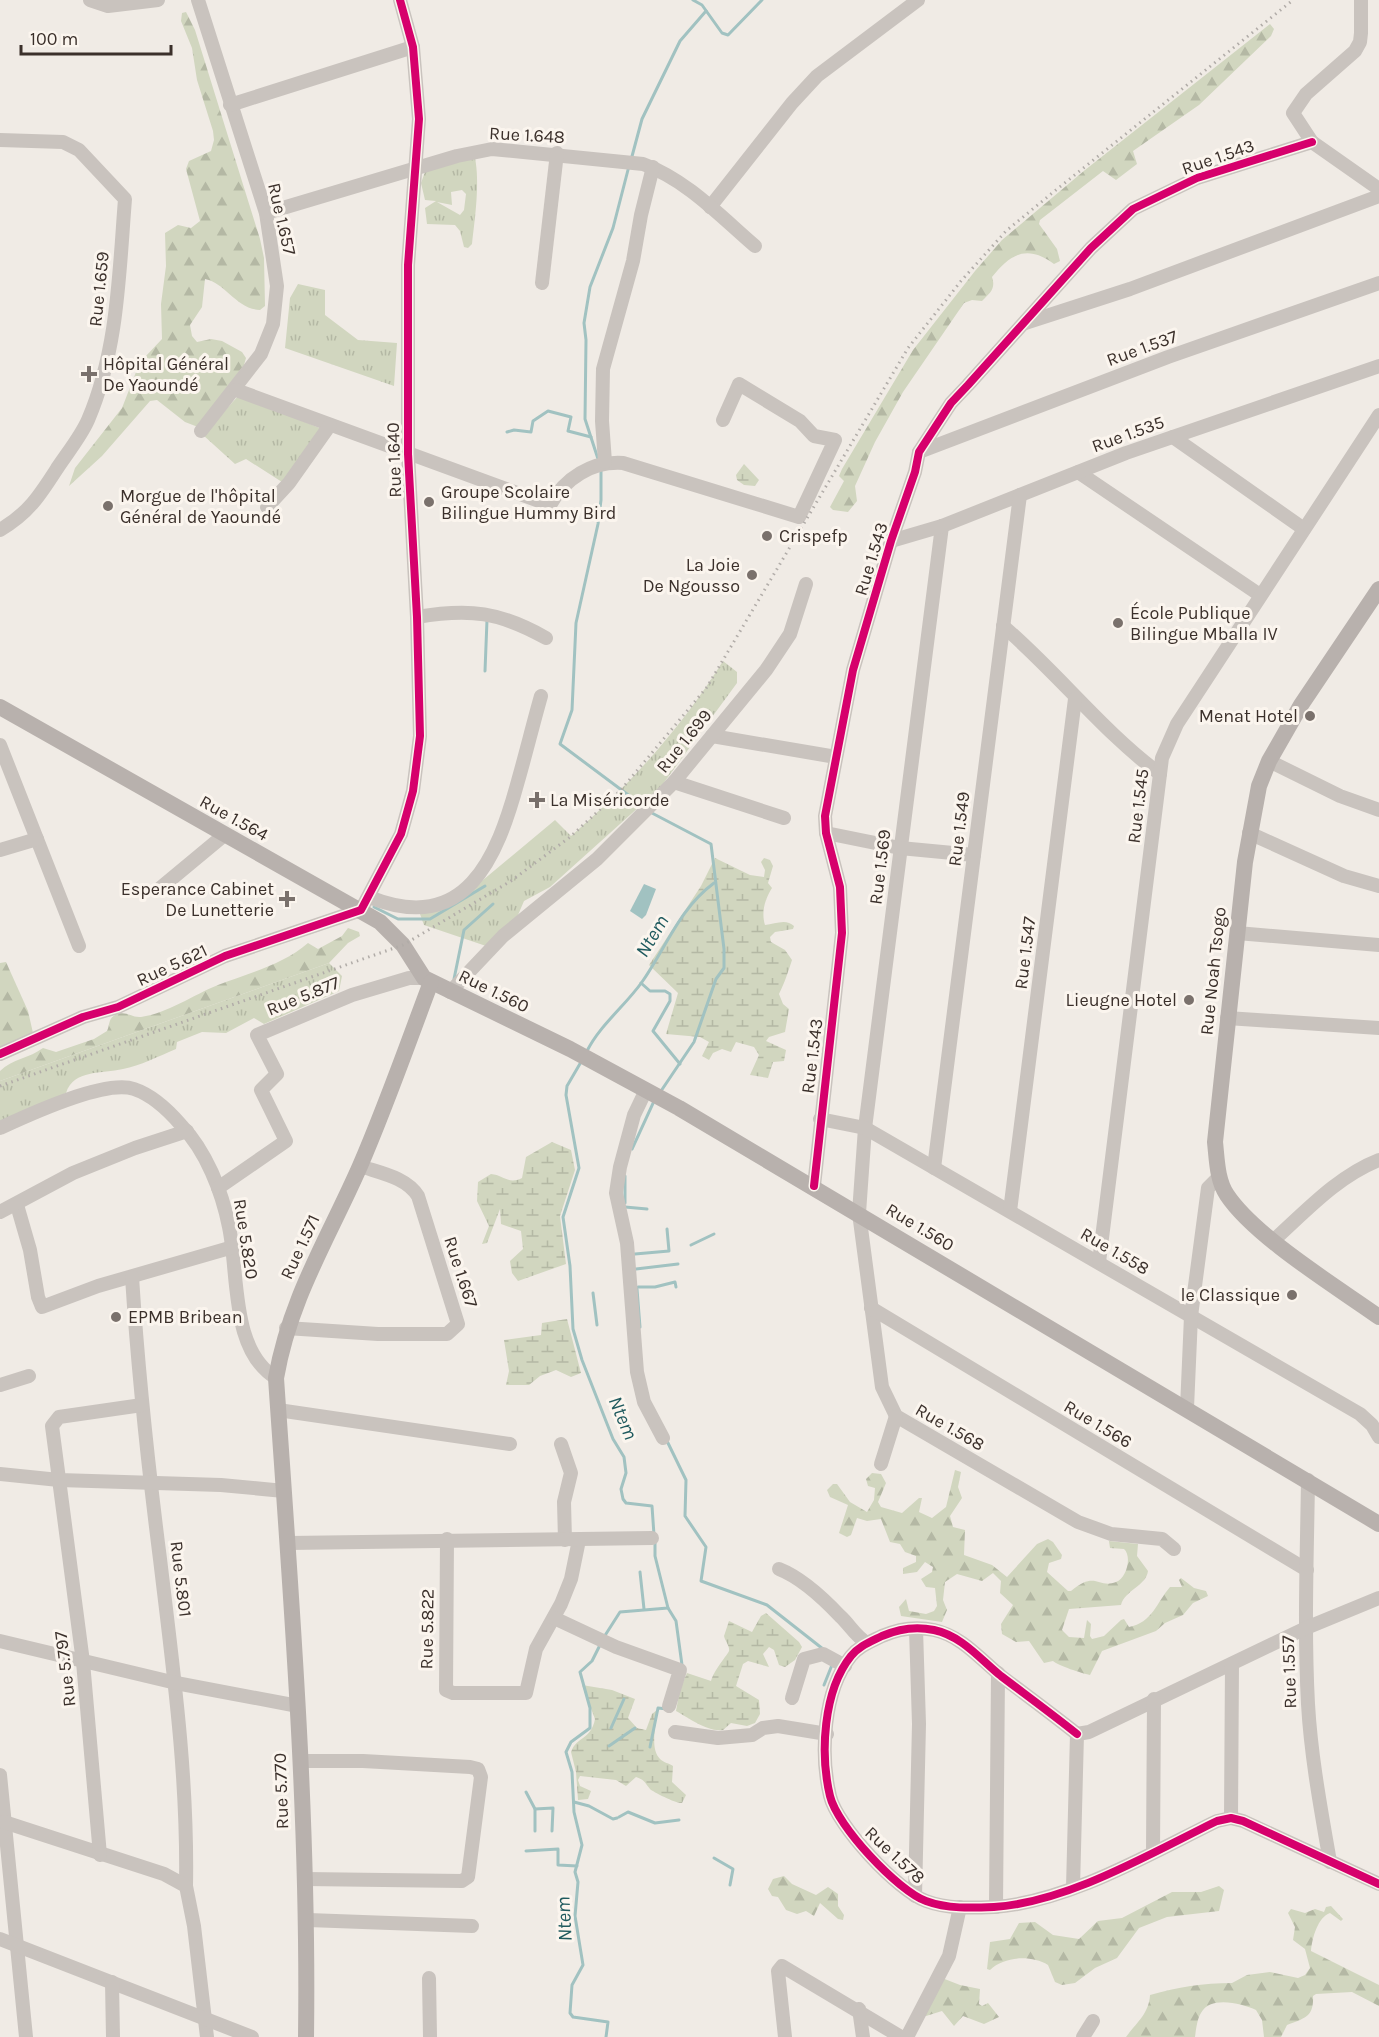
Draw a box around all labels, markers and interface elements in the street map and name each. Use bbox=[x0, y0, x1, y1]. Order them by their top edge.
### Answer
scale bar bbox=[21, 18, 171, 56]
text: 100 m bbox=[30, 28, 78, 50]
street label: Rue 1.648 bbox=[488, 122, 566, 148]
street label: Rue 1.543 bbox=[1179, 134, 1257, 180]
street label: Rue 1.657 bbox=[263, 181, 301, 258]
street label: Rue 1.659 bbox=[84, 250, 114, 328]
street label: Rue 1.537 bbox=[1104, 325, 1181, 371]
place label: Hôpital Général De Yaoundé bbox=[103, 353, 229, 396]
marker: Hôpital Général De Yaoundé bbox=[80, 365, 98, 383]
street label: Rue 1.535 bbox=[1089, 411, 1167, 457]
street label: Rue 1.640 bbox=[382, 422, 406, 498]
place label: Groupe Scolaire Bilingue Hummy Bird bbox=[441, 481, 616, 524]
place label: Morgue de l'hôpital Général de Yaoundé bbox=[120, 485, 281, 528]
marker: Groupe Scolaire Bilingue Hummy Bird bbox=[422, 495, 436, 509]
marker: Morgue de l'hôpital Général de Yaoundé bbox=[101, 499, 115, 513]
street label: Rue 1.543 bbox=[849, 520, 893, 598]
place label: Crispefp bbox=[779, 525, 848, 547]
marker: Crispefp bbox=[760, 529, 774, 543]
place label: La Joie De Ngousso bbox=[643, 554, 740, 597]
marker: La Joie De Ngousso bbox=[745, 568, 759, 582]
place label: École Publique Bilingue Mballa IV bbox=[1130, 601, 1278, 645]
marker: École Publique Bilingue Mballa IV bbox=[1111, 616, 1125, 630]
street label: Rue 1.699 bbox=[652, 705, 716, 777]
place label: Menat Hotel bbox=[1199, 705, 1298, 727]
marker: Menat Hotel bbox=[1303, 709, 1317, 723]
street label: Rue 1.545 bbox=[1123, 767, 1153, 845]
place label: La Miséricorde bbox=[550, 789, 669, 811]
street label: Rue 1.564 bbox=[196, 790, 272, 846]
street label: Rue 1.549 bbox=[943, 790, 975, 868]
marker: La Miséricorde bbox=[528, 791, 546, 809]
street label: Rue 1.569 bbox=[864, 828, 896, 906]
place label: Esperance Cabinet De Lunetterie bbox=[121, 878, 274, 921]
marker: Esperance Cabinet De Lunetterie bbox=[278, 890, 296, 908]
street label: Rue Noah Tsogo bbox=[1195, 906, 1231, 1036]
water label: Ntem bbox=[631, 911, 673, 961]
street label: Rue 1.547 bbox=[1010, 915, 1040, 991]
street label: Rue 5.621 bbox=[133, 939, 211, 991]
street label: Rue 1.560 bbox=[455, 965, 533, 1017]
street label: Rue 5.877 bbox=[263, 971, 343, 1021]
place label: Lieugne Hotel bbox=[1066, 989, 1177, 1011]
marker: Lieugne Hotel bbox=[1182, 993, 1196, 1007]
street label: Rue 1.543 bbox=[796, 1017, 828, 1095]
street label: Rue 5.820 bbox=[229, 1197, 263, 1281]
street label: Rue 1.560 bbox=[882, 1198, 958, 1256]
street label: Rue 1.571 bbox=[275, 1211, 325, 1283]
street label: Rue 1.558 bbox=[1077, 1222, 1153, 1280]
street label: Rue 1.667 bbox=[439, 1234, 483, 1311]
place label: le Classique bbox=[1181, 1284, 1280, 1306]
marker: le Classique bbox=[1285, 1288, 1299, 1302]
place label: EPMB Bribean bbox=[128, 1306, 243, 1328]
marker: EPMB Bribean bbox=[109, 1310, 123, 1324]
water label: Ntem bbox=[604, 1393, 642, 1443]
street label: Rue 1.566 bbox=[1060, 1395, 1136, 1453]
street label: Rue 1.568 bbox=[912, 1398, 988, 1456]
street label: Rue 5.801 bbox=[165, 1540, 197, 1618]
street label: Rue 5.822 bbox=[415, 1588, 439, 1670]
street label: Rue 5.797 bbox=[49, 1629, 81, 1708]
street label: Rue 1.557 bbox=[1277, 1634, 1301, 1709]
street label: Rue 5.770 bbox=[269, 1752, 293, 1830]
street label: Rue 1.578 bbox=[860, 1822, 930, 1888]
water label: Ntem bbox=[551, 1896, 577, 1942]

